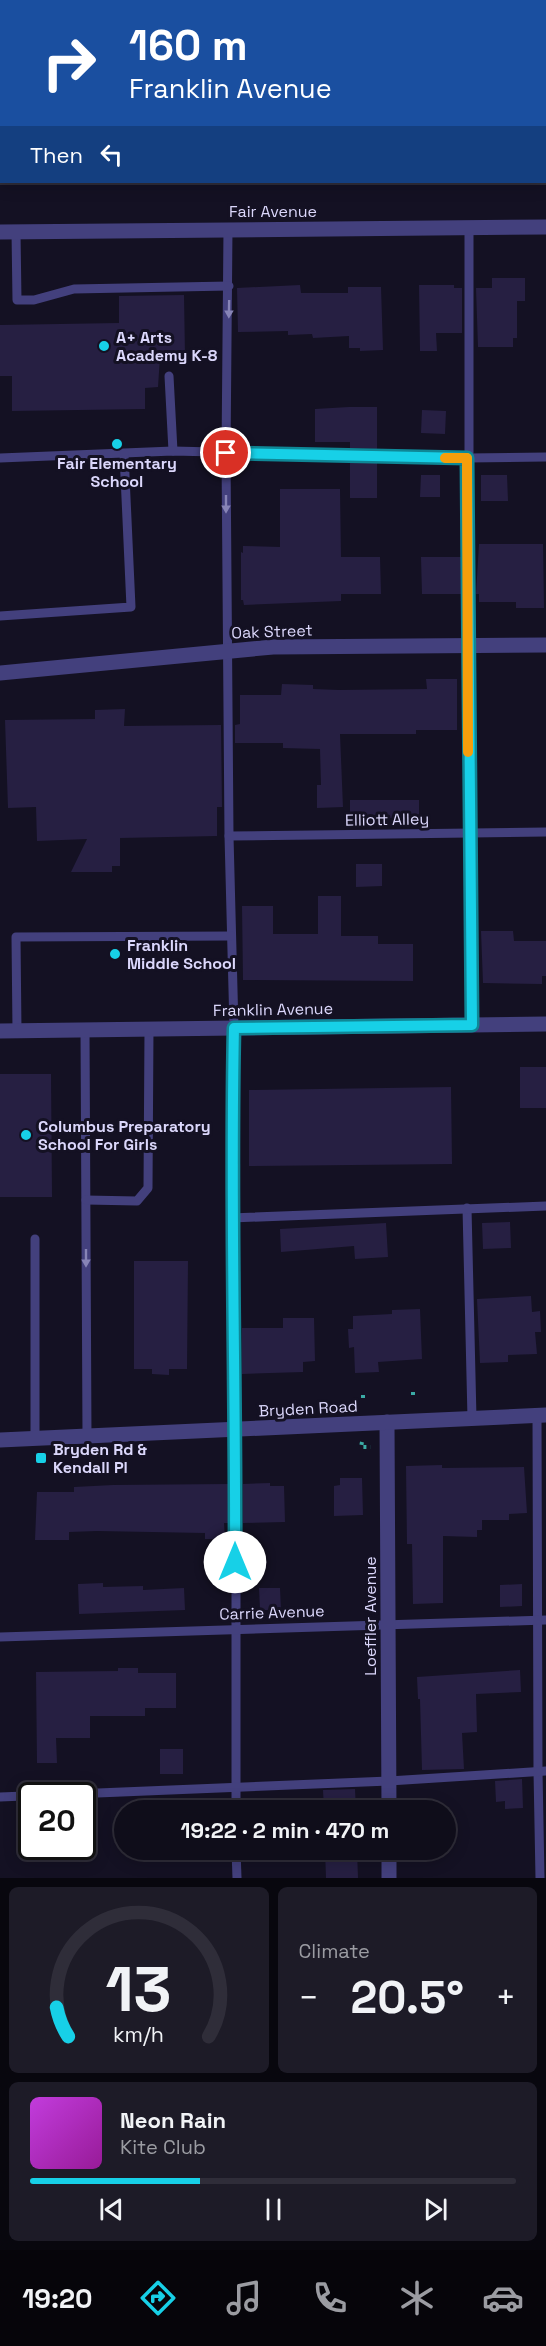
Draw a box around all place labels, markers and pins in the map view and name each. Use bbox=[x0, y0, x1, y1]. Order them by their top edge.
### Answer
place label: A+ Arts Academy K-8 bbox=[116, 327, 218, 366]
marker: A+ Arts Academy K-8 bbox=[97, 339, 111, 353]
pin bbox=[200, 427, 251, 478]
marker: Fair Elementary School bbox=[110, 437, 124, 451]
place label: Fair Elementary School bbox=[57, 453, 177, 492]
place label: Franklin Middle School bbox=[127, 935, 236, 974]
marker: Franklin Middle School bbox=[108, 947, 122, 961]
place label: Columbus Preparatory School For Girls bbox=[38, 1116, 211, 1155]
marker: Columbus Preparatory School For Girls bbox=[19, 1128, 33, 1142]
place label: Bryden Rd & Kendall Pl bbox=[53, 1439, 148, 1478]
marker: Bryden Rd & Kendall Pl bbox=[34, 1451, 48, 1465]

